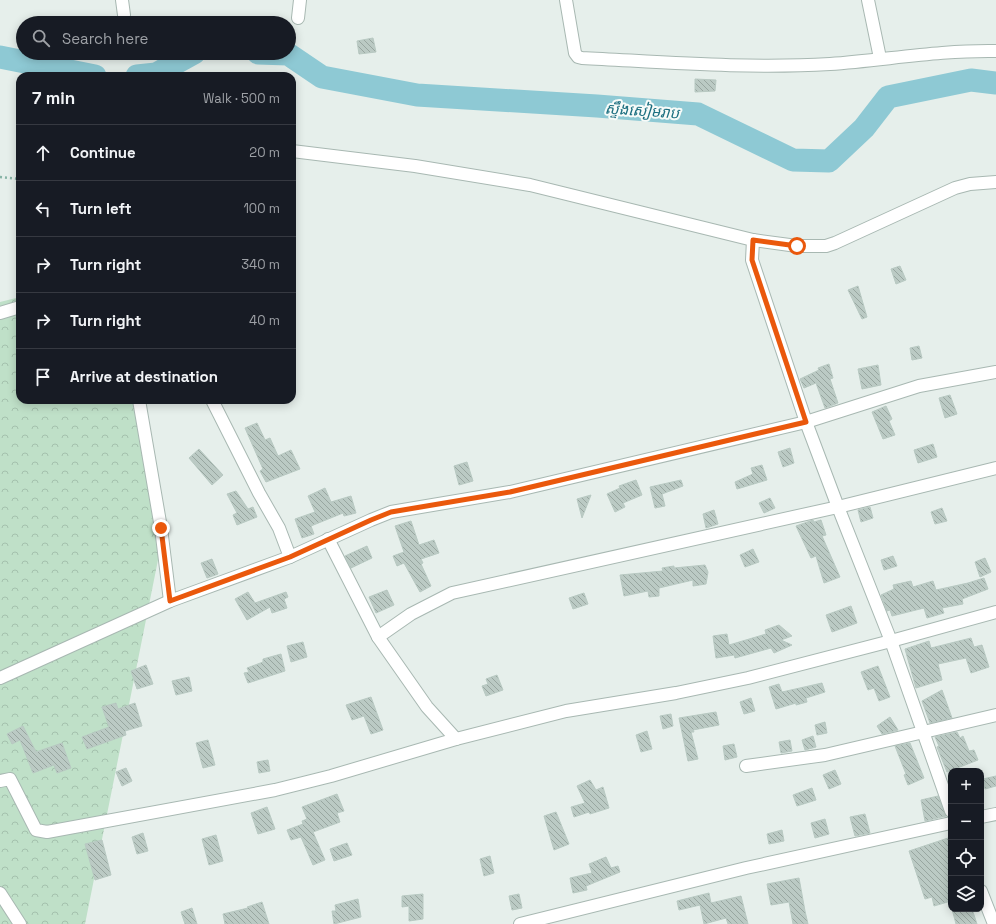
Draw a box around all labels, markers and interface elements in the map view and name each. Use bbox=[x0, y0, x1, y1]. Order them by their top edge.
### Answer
search box bbox=[16, 16, 296, 60]
icon: search bbox=[30, 27, 52, 49]
text: Search here bbox=[62, 29, 148, 48]
text: 7 min bbox=[32, 87, 75, 109]
text: Walk · 500 m bbox=[203, 90, 280, 107]
water label: ស្ទឹងសៀមរាប bbox=[604, 98, 681, 123]
icon: ahead bbox=[32, 142, 54, 164]
text: Continue bbox=[70, 143, 136, 162]
text: 20 m bbox=[249, 144, 280, 161]
icon: left bbox=[32, 198, 54, 220]
text: Turn left bbox=[70, 199, 132, 218]
text: 100 m bbox=[243, 200, 280, 217]
route start bbox=[788, 237, 806, 255]
icon: right bbox=[32, 254, 54, 276]
text: Turn right bbox=[70, 255, 141, 274]
text: 340 m bbox=[241, 256, 280, 273]
icon: right bbox=[32, 310, 54, 332]
text: Turn right bbox=[70, 311, 141, 330]
text: 40 m bbox=[249, 312, 280, 329]
icon: arrive bbox=[32, 366, 54, 388]
text: Arrive at destination bbox=[70, 367, 218, 386]
route end bbox=[152, 519, 170, 537]
map controls bbox=[948, 768, 984, 912]
button: + bbox=[948, 768, 984, 804]
button: − bbox=[948, 804, 984, 840]
button: locate bbox=[948, 840, 984, 876]
button: layers bbox=[948, 876, 984, 912]

